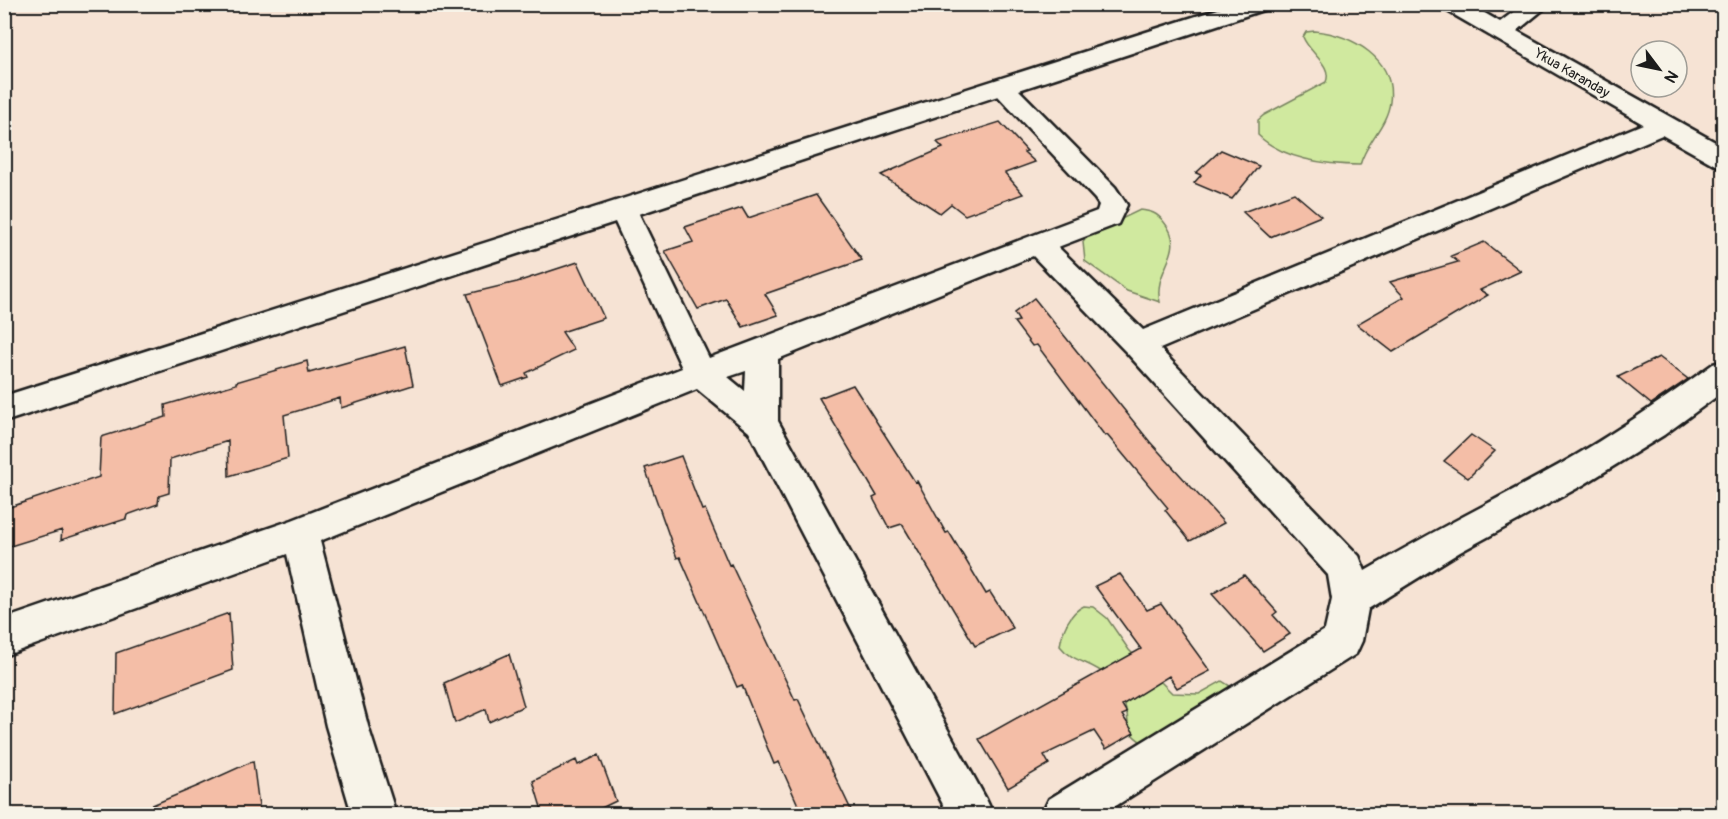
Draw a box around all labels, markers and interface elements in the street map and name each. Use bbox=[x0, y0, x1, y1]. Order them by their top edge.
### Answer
north arrow bbox=[1629, 39, 1689, 99]
street label: Ykua Karanday bbox=[1531, 44, 1613, 101]
text: N bbox=[1659, 67, 1682, 86]

